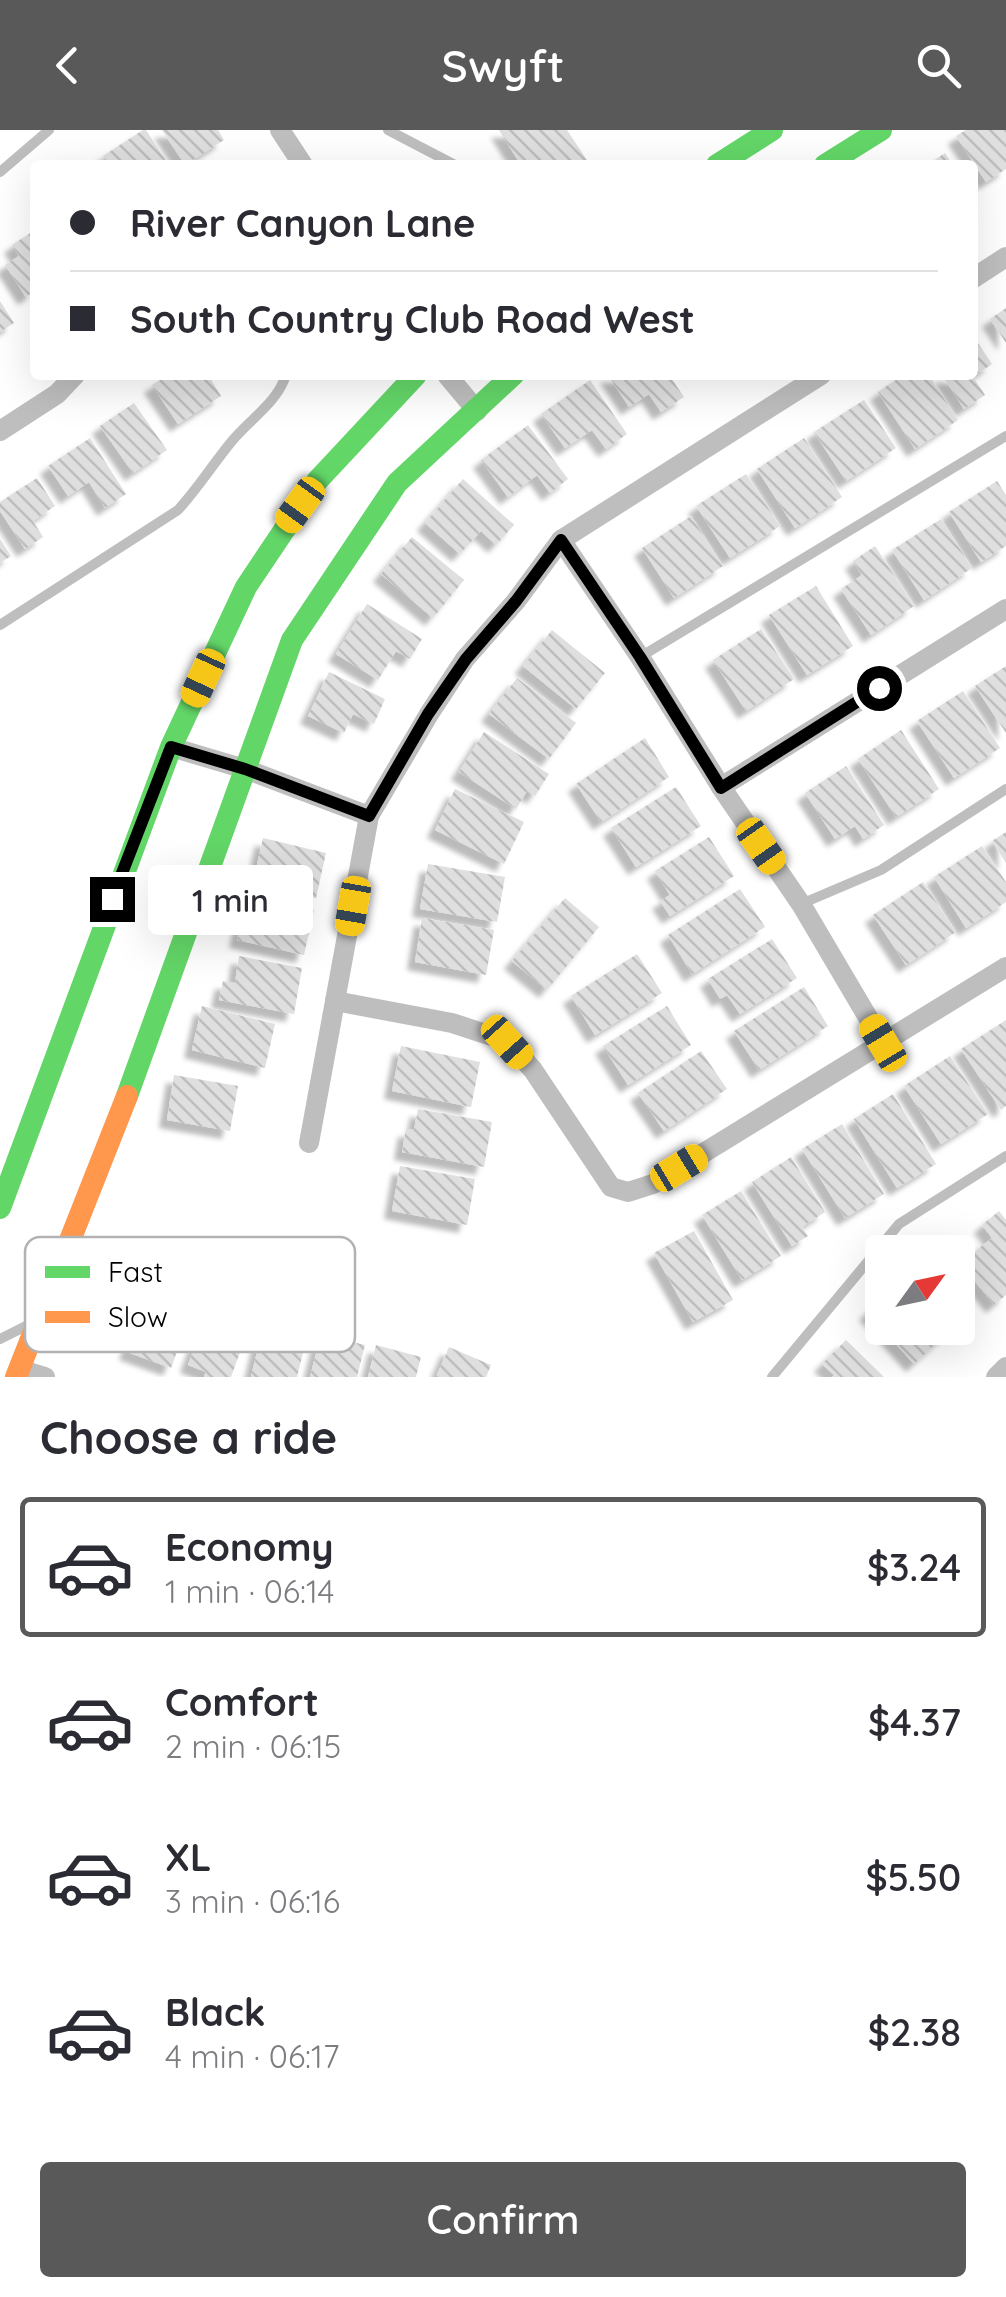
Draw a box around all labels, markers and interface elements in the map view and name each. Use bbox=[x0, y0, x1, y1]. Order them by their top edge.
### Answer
text: Swyft bbox=[442, 37, 564, 93]
icon: back bbox=[40, 38, 95, 93]
icon: search bbox=[911, 38, 966, 93]
text: River Canyon Lane bbox=[130, 199, 475, 247]
text: South Country Club Road West bbox=[130, 295, 695, 343]
car bbox=[270, 472, 330, 538]
car bbox=[177, 644, 229, 712]
route start bbox=[857, 666, 902, 711]
car bbox=[732, 813, 790, 879]
callout: 1 min bbox=[147, 864, 312, 934]
car bbox=[333, 874, 373, 938]
route end bbox=[90, 877, 135, 922]
text: 1 min bbox=[192, 880, 269, 920]
car bbox=[476, 1010, 538, 1074]
car bbox=[855, 1010, 911, 1076]
car bbox=[646, 1140, 712, 1196]
north arrow bbox=[865, 1235, 975, 1345]
map controls bbox=[865, 1235, 975, 1345]
legend bbox=[25, 1237, 355, 1352]
text: Fast bbox=[108, 1254, 163, 1289]
text: Slow bbox=[108, 1299, 168, 1334]
text: Choose a ride bbox=[40, 1409, 337, 1465]
icon: car bbox=[45, 1522, 135, 1612]
text: Economy bbox=[165, 1523, 334, 1571]
text: $3.24 bbox=[867, 1543, 961, 1591]
text: 1 min · 06:14 bbox=[165, 1571, 334, 1611]
icon: car bbox=[45, 1677, 135, 1767]
text: Comfort bbox=[165, 1678, 319, 1726]
text: $4.37 bbox=[868, 1698, 961, 1746]
text: 2 min · 06:15 bbox=[165, 1726, 341, 1766]
icon: car bbox=[45, 1832, 135, 1922]
text: XL bbox=[165, 1833, 211, 1881]
text: $5.50 bbox=[865, 1853, 961, 1901]
text: 3 min · 06:16 bbox=[165, 1881, 340, 1921]
icon: car bbox=[45, 1987, 135, 2077]
text: Black bbox=[165, 1988, 265, 2036]
text: $2.38 bbox=[868, 2008, 961, 2056]
text: 4 min · 06:17 bbox=[165, 2036, 339, 2076]
button: Confirm bbox=[40, 2162, 966, 2277]

